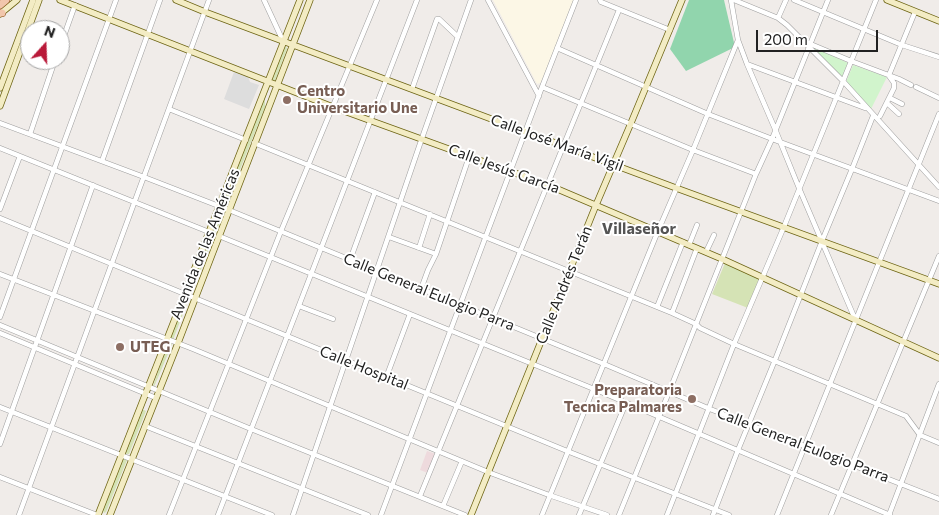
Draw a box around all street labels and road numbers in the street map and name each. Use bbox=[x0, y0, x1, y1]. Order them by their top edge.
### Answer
street label: Calle José María Vigil bbox=[488, 111, 626, 175]
street label: Calle Jesús García bbox=[446, 140, 562, 198]
street label: Avenida de las Américas bbox=[166, 166, 244, 322]
street label: Calle Andrés Terán bbox=[532, 223, 596, 347]
street label: Calle General Eulogio Parra bbox=[341, 249, 517, 335]
street label: Calle Hospital bbox=[317, 342, 411, 394]
street label: Calle General Eulogio Parra bbox=[714, 404, 892, 486]

